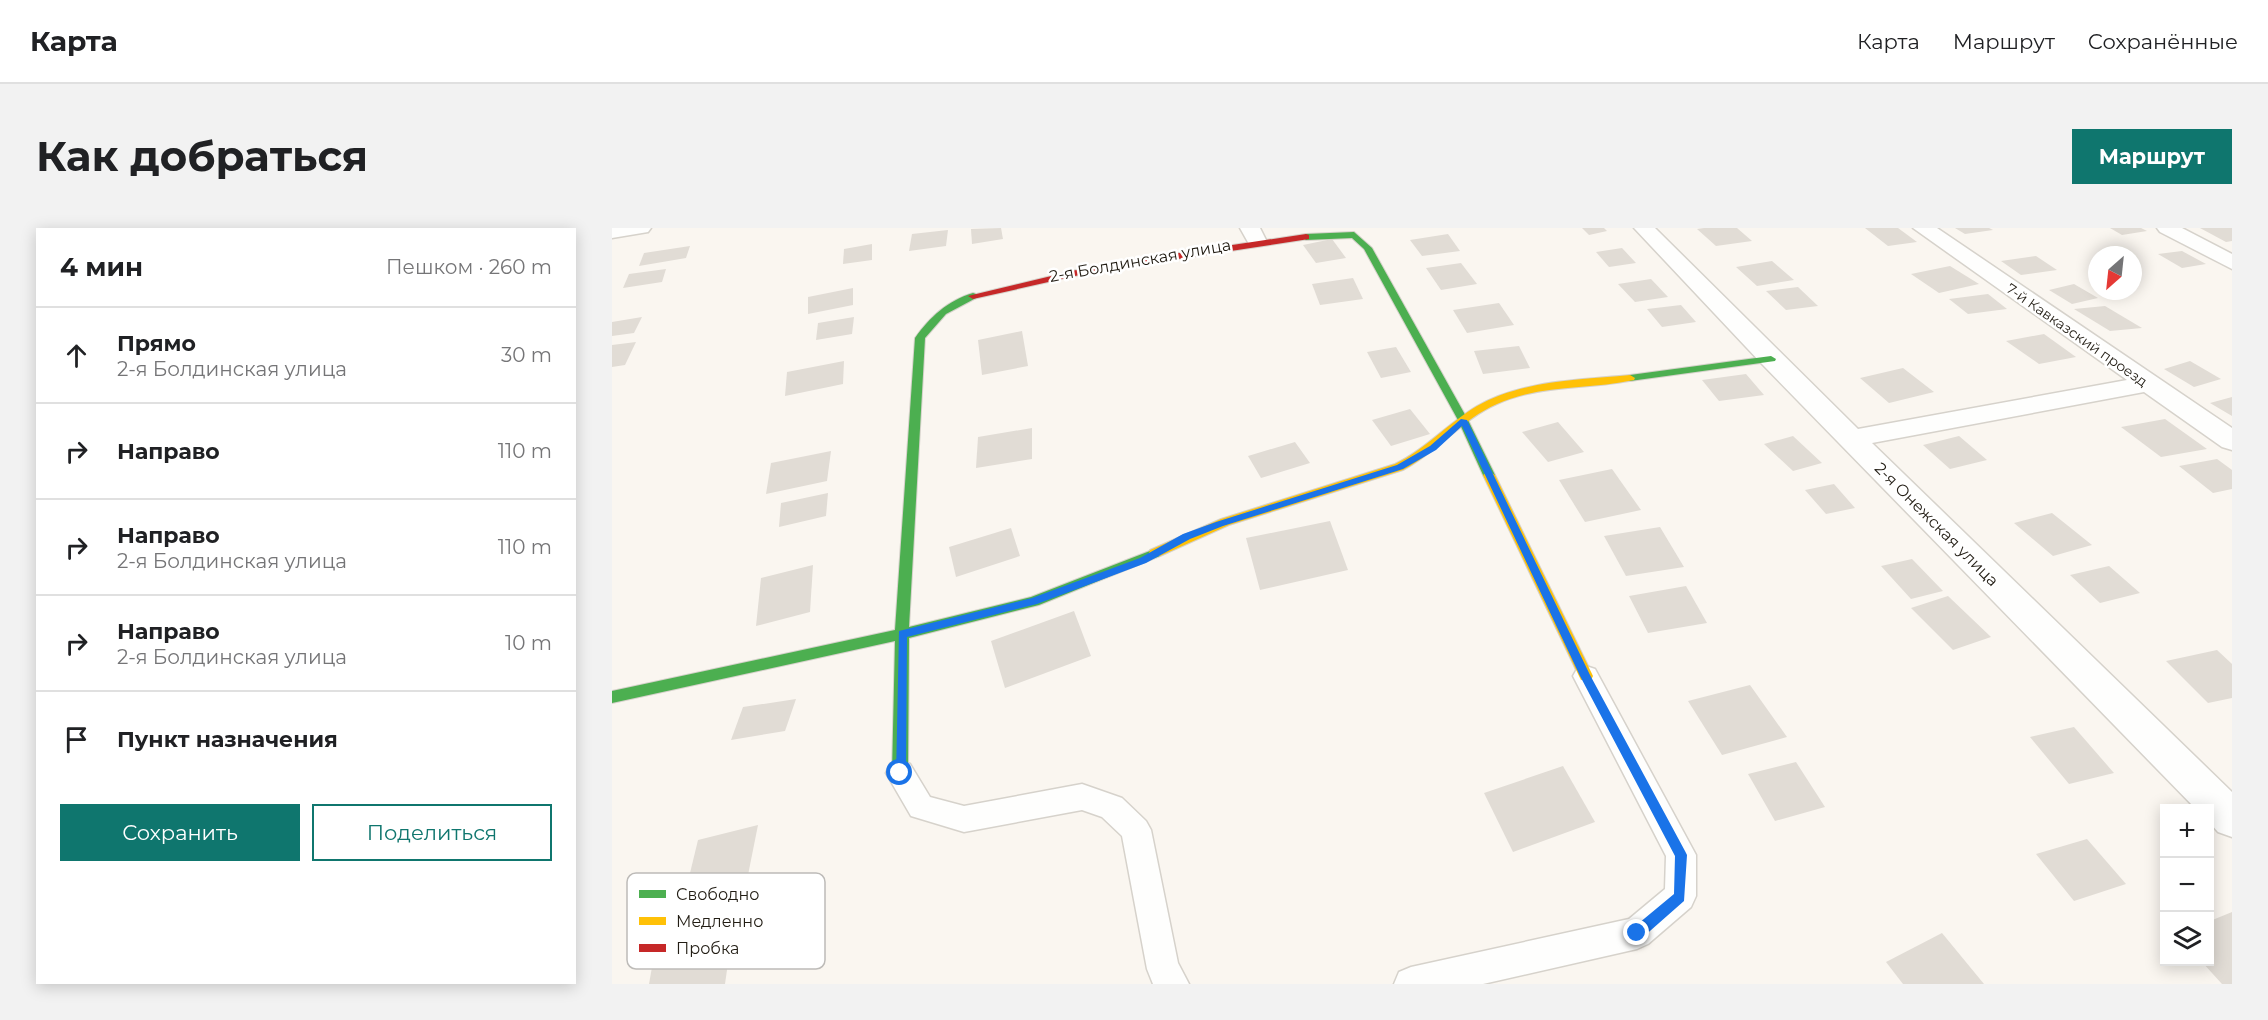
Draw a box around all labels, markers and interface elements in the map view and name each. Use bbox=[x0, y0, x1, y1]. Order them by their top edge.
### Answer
text: Карта bbox=[30, 24, 118, 58]
text: Карта bbox=[1857, 29, 1920, 54]
text: Маршрут bbox=[1953, 29, 2055, 54]
text: Сохранённые bbox=[2088, 29, 2238, 54]
button: Маршрут bbox=[2072, 129, 2232, 184]
text: Как добраться bbox=[36, 130, 368, 182]
street label: 2-я Болдинская улица bbox=[1048, 235, 1232, 286]
north arrow bbox=[2088, 246, 2142, 300]
text: 4 мин bbox=[60, 251, 143, 283]
text: Пешком · 260 m bbox=[386, 255, 552, 279]
street label: 7-й Кавказский проезд bbox=[2003, 279, 2151, 391]
text: Прямо bbox=[117, 330, 196, 357]
icon: ahead bbox=[60, 339, 93, 372]
text: 30 m bbox=[501, 343, 552, 367]
text: 2-я Болдинская улица bbox=[117, 357, 347, 381]
icon: right bbox=[60, 435, 93, 468]
text: Направо bbox=[117, 438, 220, 465]
text: 110 m bbox=[498, 439, 552, 463]
street label: 2-я Онежская улица bbox=[1871, 459, 2002, 590]
text: Направо bbox=[117, 522, 220, 549]
icon: right bbox=[60, 531, 93, 564]
text: 110 m bbox=[498, 535, 552, 559]
text: 2-я Болдинская улица bbox=[117, 549, 347, 573]
text: Направо bbox=[117, 618, 220, 645]
icon: right bbox=[60, 627, 93, 660]
text: 10 m bbox=[505, 631, 552, 655]
text: 2-я Болдинская улица bbox=[117, 645, 347, 669]
icon: arrive bbox=[60, 723, 93, 756]
text: Пункт назначения bbox=[117, 726, 338, 753]
route start bbox=[886, 759, 912, 785]
button: Сохранить bbox=[60, 804, 300, 861]
button: Поделиться bbox=[312, 804, 552, 861]
map controls bbox=[2160, 804, 2214, 966]
button: + bbox=[2160, 804, 2214, 858]
button: − bbox=[2160, 858, 2214, 912]
legend bbox=[627, 873, 825, 969]
text: Свободно bbox=[676, 885, 759, 904]
text: Медленно bbox=[676, 912, 763, 931]
button: layers bbox=[2160, 912, 2214, 966]
route end bbox=[1623, 919, 1649, 945]
text: Пробка bbox=[676, 939, 739, 958]

